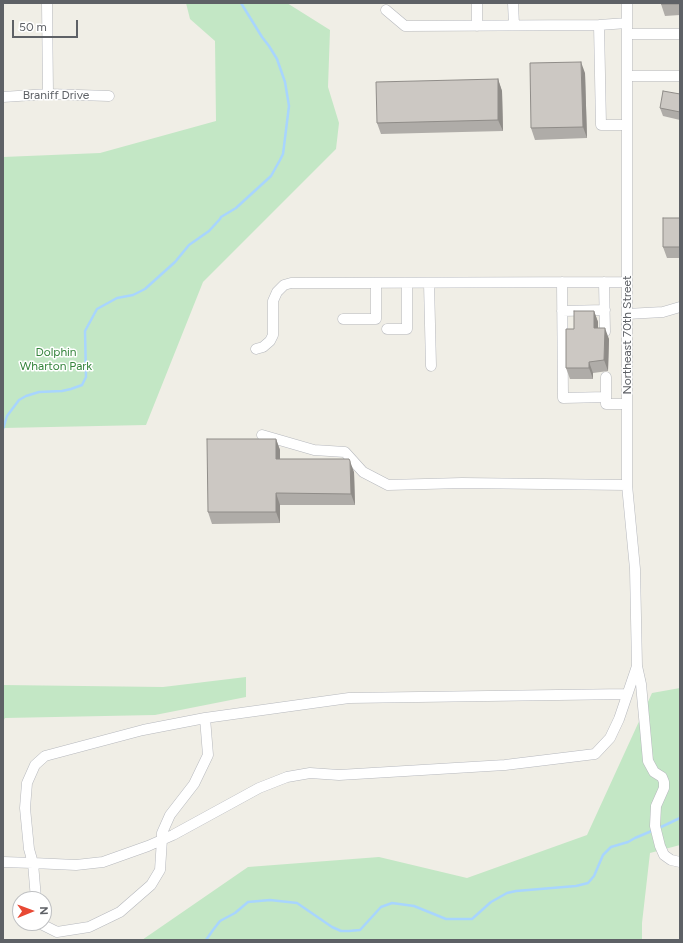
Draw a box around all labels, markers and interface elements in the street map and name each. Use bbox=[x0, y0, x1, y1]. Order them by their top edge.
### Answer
scale bar bbox=[14, 12, 80, 38]
text: 50 m bbox=[19, 20, 47, 34]
street label: Braniff Drive bbox=[23, 88, 89, 102]
street label: Northeast 70th Street bbox=[620, 275, 634, 395]
park label: Dolphin Wharton Park bbox=[20, 345, 92, 373]
north arrow bbox=[12, 891, 52, 931]
text: N bbox=[37, 906, 50, 915]

